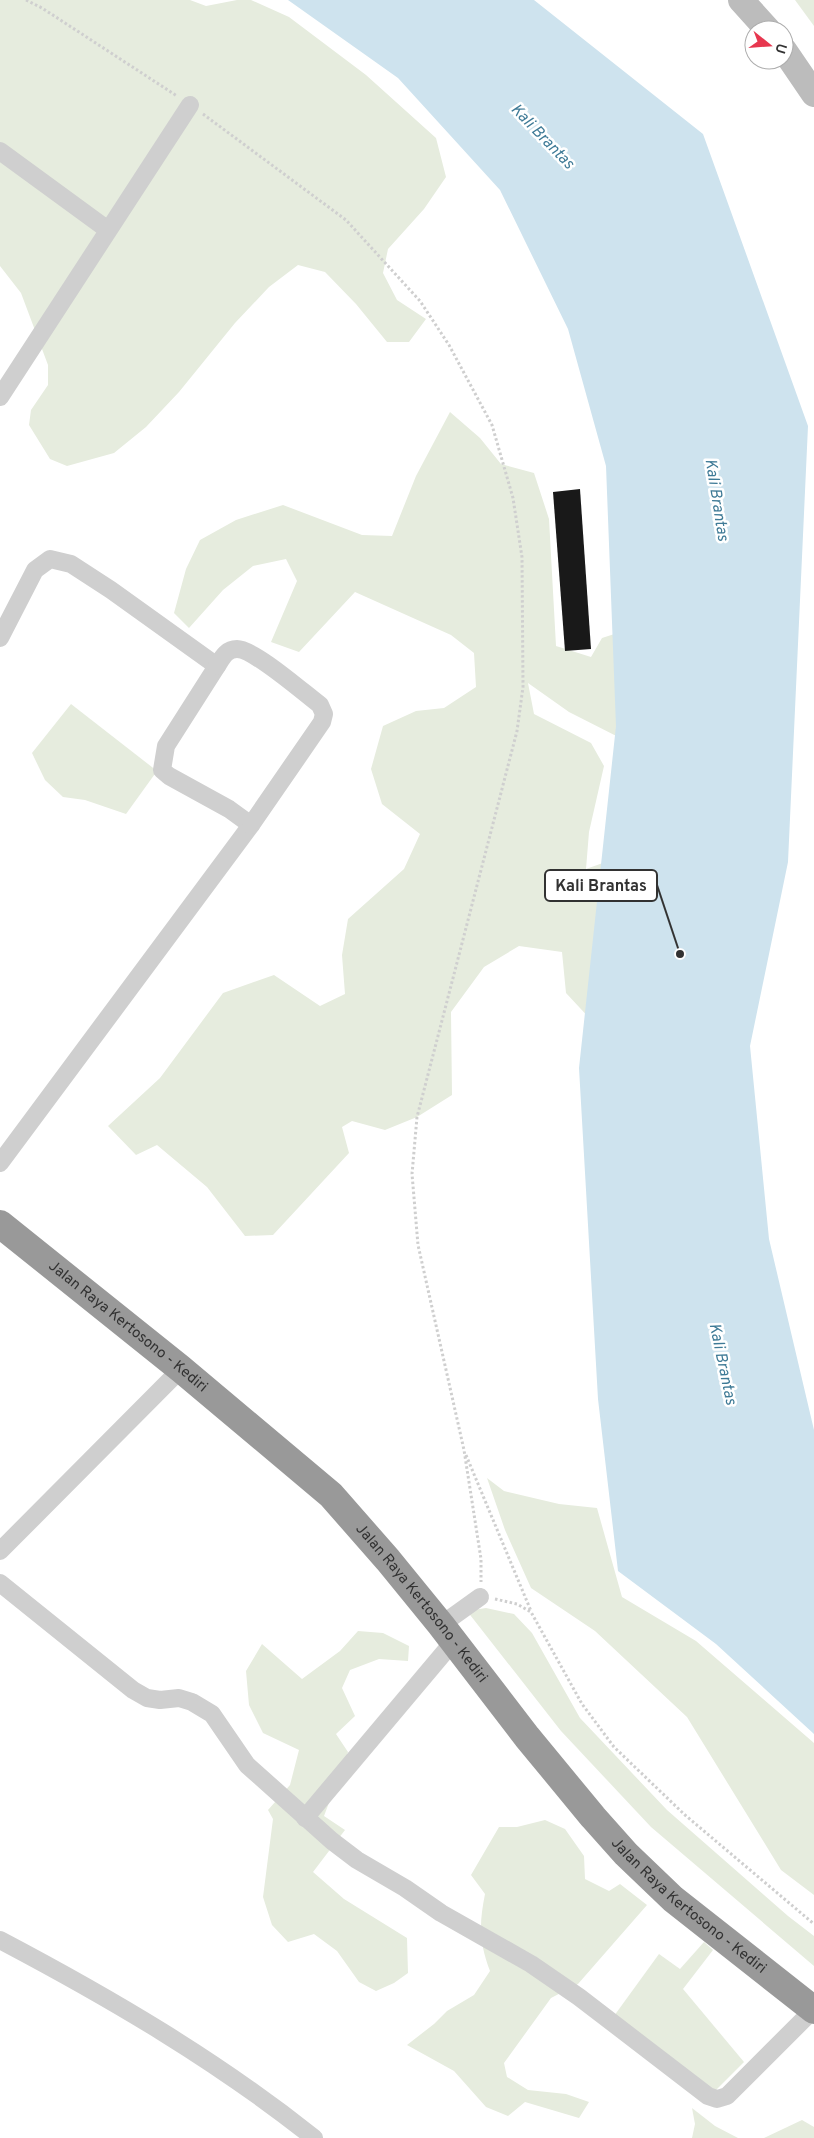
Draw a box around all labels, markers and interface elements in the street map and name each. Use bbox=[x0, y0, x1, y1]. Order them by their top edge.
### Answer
north arrow bbox=[744, 20, 794, 70]
text: U bbox=[770, 41, 790, 56]
water label: Kali Brantas bbox=[506, 100, 579, 174]
water label: Kali Brantas bbox=[700, 457, 733, 543]
callout: Kali Brantas bbox=[545, 870, 657, 901]
text: Kali Brantas bbox=[555, 877, 647, 897]
street label: Jalan Raya Kertosono - Kediri bbox=[44, 1257, 211, 1397]
water label: Kali Brantas bbox=[704, 1321, 741, 1408]
street label: Jalan Raya Kertosono - Kediri bbox=[351, 1520, 492, 1687]
street label: Jalan Raya Kertosono - Kediri bbox=[607, 1834, 770, 1978]

